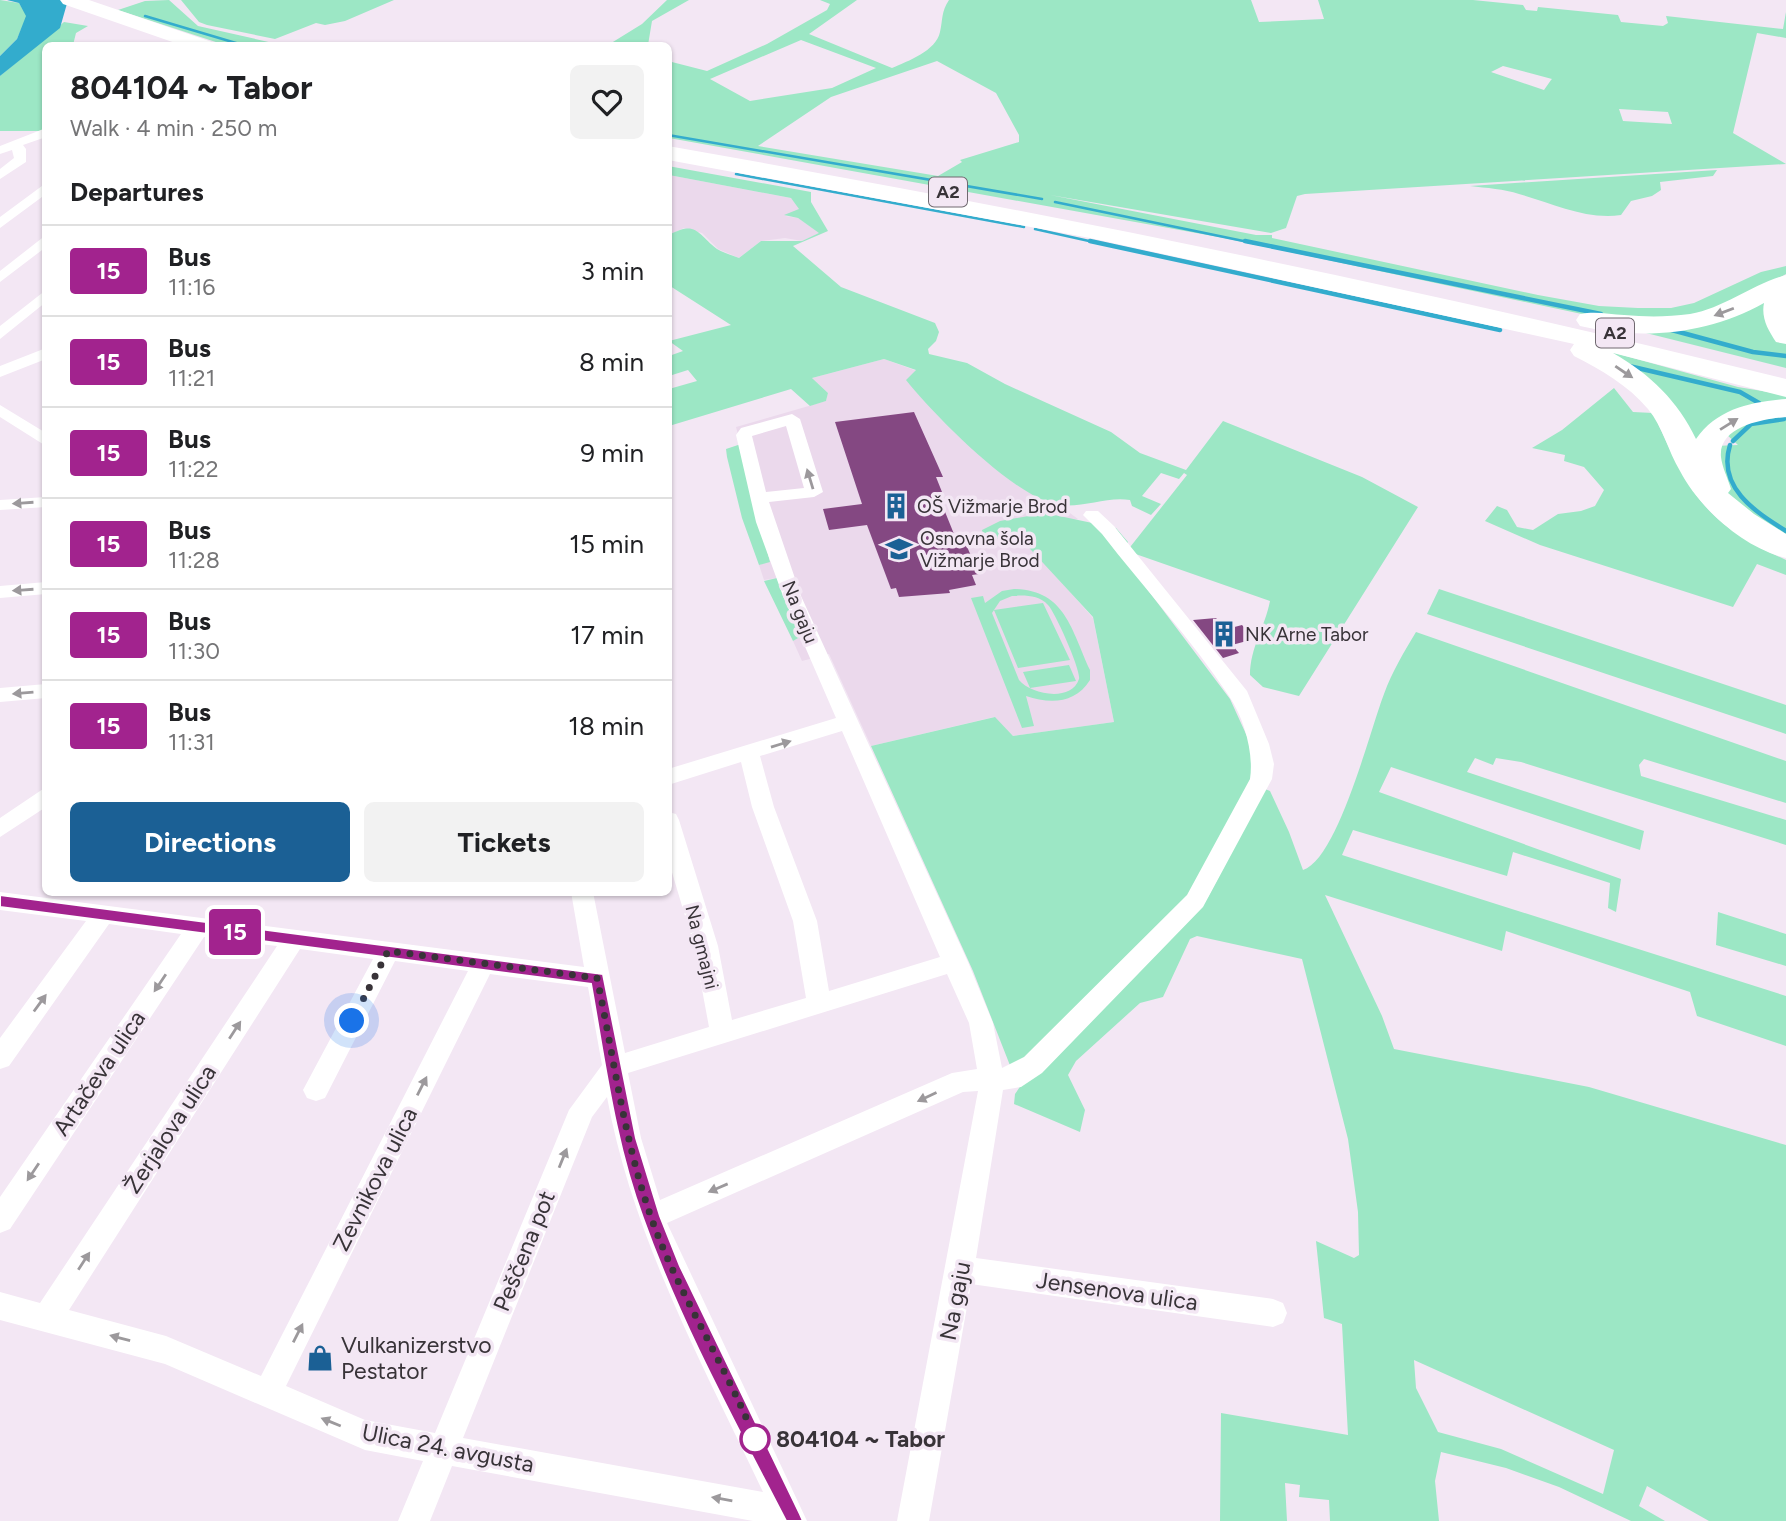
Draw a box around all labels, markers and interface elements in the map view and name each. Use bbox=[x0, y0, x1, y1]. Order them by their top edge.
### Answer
button: heart bbox=[570, 65, 644, 139]
text: 804104 ~ Tabor bbox=[70, 68, 312, 107]
text: Walk · 4 min · 250 m bbox=[70, 114, 277, 142]
text: Departures bbox=[70, 176, 204, 208]
road number: A2 bbox=[929, 177, 967, 206]
text: Bus bbox=[168, 241, 211, 273]
text: 3 min bbox=[581, 255, 644, 287]
text: 15 bbox=[96, 256, 121, 285]
text: 11:16 bbox=[168, 273, 215, 301]
one-way arrow bbox=[1714, 306, 1735, 317]
road number: A2 bbox=[1596, 318, 1634, 348]
text: Bus bbox=[168, 332, 211, 364]
text: 8 min bbox=[579, 346, 644, 378]
text: 15 bbox=[96, 347, 121, 376]
text: 11:21 bbox=[168, 364, 215, 392]
one-way arrow bbox=[1614, 365, 1633, 378]
one-way arrow bbox=[1719, 417, 1738, 430]
text: Bus bbox=[168, 423, 211, 455]
text: 9 min bbox=[580, 437, 644, 469]
text: 15 bbox=[96, 438, 121, 467]
text: 11:22 bbox=[168, 455, 219, 483]
one-way arrow bbox=[805, 468, 815, 489]
building icon: OŠ Vižmarje Brod bbox=[881, 491, 911, 521]
place label: OŠ Vižmarje Brod bbox=[917, 495, 1068, 518]
one-way arrow bbox=[12, 498, 34, 509]
text: Bus bbox=[168, 514, 211, 546]
place label: Osnovna šola Vižmarje Brod bbox=[920, 527, 1040, 572]
text: 15 min bbox=[569, 528, 644, 560]
text: 15 bbox=[96, 529, 121, 558]
school or university icon: Osnovna šola Vižmarje Brod bbox=[884, 534, 914, 564]
text: 11:28 bbox=[168, 546, 220, 574]
street label: Na gaju bbox=[777, 577, 823, 647]
one-way arrow bbox=[12, 585, 34, 596]
text: Bus bbox=[168, 605, 211, 637]
text: 17 min bbox=[570, 619, 644, 651]
building icon: NK Arne Tabor bbox=[1209, 619, 1239, 649]
text: 15 bbox=[96, 620, 121, 649]
place label: NK Arne Tabor bbox=[1245, 623, 1369, 646]
text: 11:30 bbox=[168, 637, 220, 665]
one-way arrow bbox=[12, 688, 34, 699]
text: Bus bbox=[168, 696, 211, 728]
text: 18 min bbox=[568, 710, 644, 742]
text: 15 bbox=[96, 711, 121, 740]
text: 11:31 bbox=[168, 728, 215, 756]
one-way arrow bbox=[771, 738, 792, 749]
button: Directions bbox=[70, 802, 350, 882]
button: Tickets bbox=[364, 802, 644, 882]
street label: Na gmajni bbox=[680, 902, 724, 992]
line badge: 15 bbox=[204, 909, 266, 955]
text: 15 bbox=[223, 917, 247, 946]
one-way arrow bbox=[154, 974, 167, 993]
one-way arrow bbox=[33, 994, 47, 1012]
your location bbox=[334, 1003, 369, 1038]
street label: Artačeva ulica bbox=[47, 1005, 151, 1141]
one-way arrow bbox=[228, 1020, 241, 1039]
street label: Žerjalova ulica bbox=[118, 1059, 222, 1199]
one-way arrow bbox=[416, 1076, 427, 1096]
one-way arrow bbox=[917, 1091, 937, 1103]
street label: Zevnikova ulica bbox=[327, 1102, 423, 1256]
one-way arrow bbox=[557, 1147, 568, 1168]
one-way arrow bbox=[26, 1163, 40, 1181]
one-way arrow bbox=[708, 1183, 729, 1194]
street label: Peščena pot bbox=[487, 1187, 561, 1315]
one-way arrow bbox=[77, 1252, 90, 1271]
street label: Na gaju bbox=[934, 1259, 976, 1343]
street label: Jensenova ulica bbox=[1034, 1266, 1200, 1316]
one-way arrow bbox=[292, 1323, 303, 1343]
place label: Vulkanizerstvo Pestator bbox=[341, 1331, 492, 1385]
one-way arrow bbox=[109, 1332, 131, 1343]
shop icon: Vulkanizerstvo Pestator bbox=[305, 1343, 335, 1373]
one-way arrow bbox=[320, 1417, 341, 1428]
street label: Ulica 24. avgusta bbox=[360, 1418, 536, 1478]
marker: 804104 ~ Tabor bbox=[740, 1424, 770, 1454]
place label: 804104 ~ Tabor bbox=[776, 1425, 945, 1453]
one-way arrow bbox=[711, 1494, 733, 1505]

